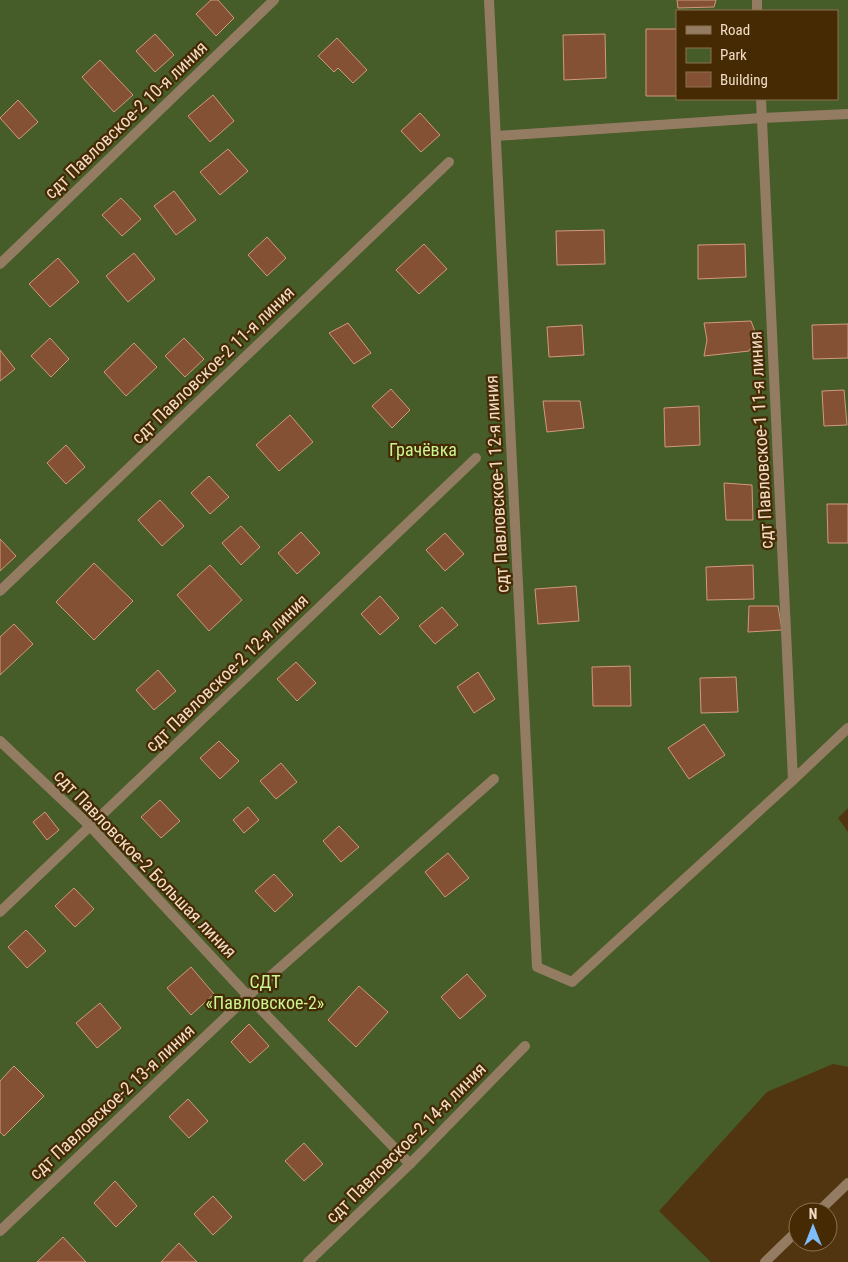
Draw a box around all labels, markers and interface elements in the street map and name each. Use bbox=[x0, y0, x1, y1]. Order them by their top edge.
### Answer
legend bbox=[676, 10, 838, 100]
text: Road bbox=[720, 21, 750, 39]
street label: сдт Павловское-2 10-я линия bbox=[40, 36, 211, 203]
text: Park bbox=[720, 46, 747, 64]
text: Building bbox=[720, 71, 768, 89]
street label: сдт Павловское-2 11-я линия bbox=[127, 281, 298, 448]
street label: сдт Павловское-1 11-я линия bbox=[744, 331, 777, 549]
street label: сдт Павловское-1 12-я линия bbox=[480, 375, 513, 593]
park label: Грачёвка bbox=[389, 439, 457, 460]
street label: сдт Павловское-2 12-я линия bbox=[141, 589, 312, 756]
street label: сдт Павловское-2 Большая линия bbox=[50, 765, 241, 962]
park label: СДТ «Павловское-2» bbox=[206, 971, 324, 1013]
street label: сдт Павловское-2 13-я линия bbox=[25, 1020, 198, 1184]
street label: сдт Павловское-2 14-я линия bbox=[321, 1058, 490, 1227]
north arrow bbox=[788, 1202, 838, 1252]
text: N bbox=[809, 1206, 817, 1222]

